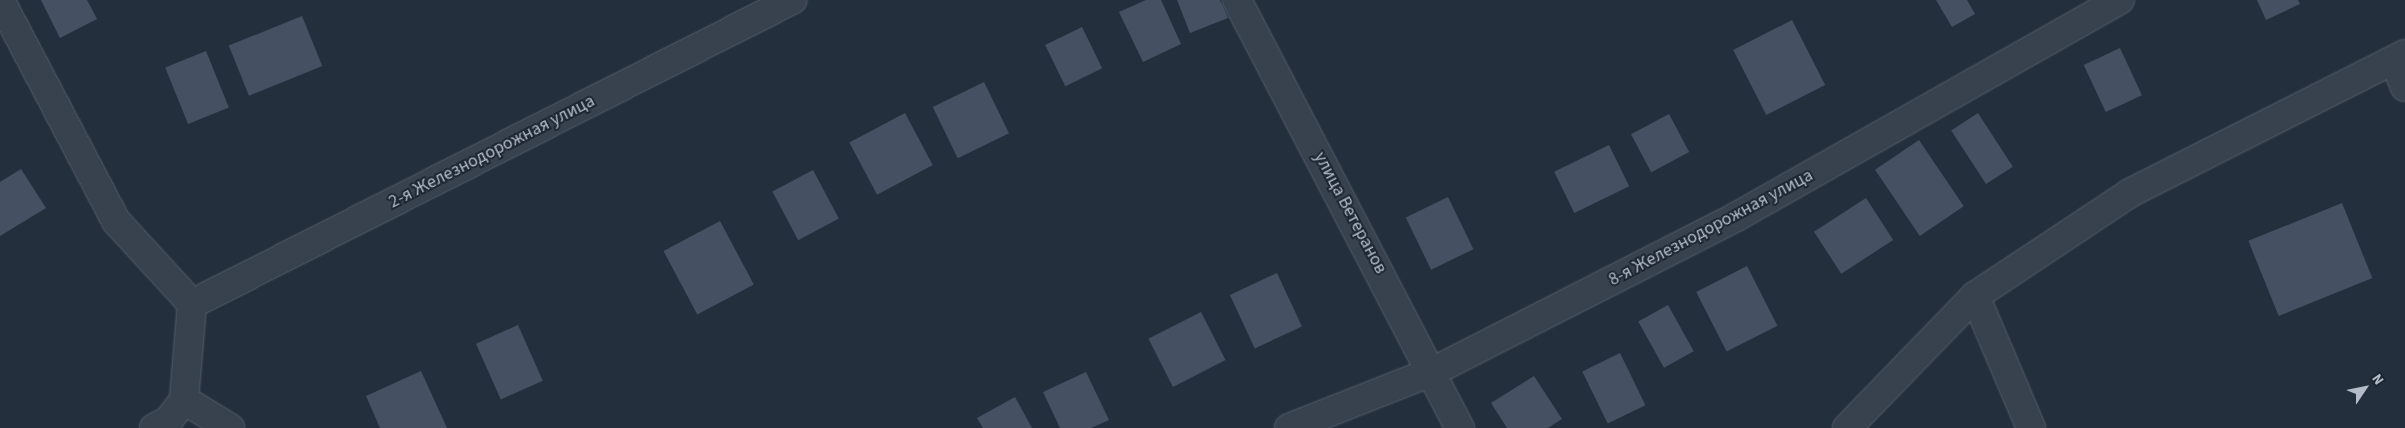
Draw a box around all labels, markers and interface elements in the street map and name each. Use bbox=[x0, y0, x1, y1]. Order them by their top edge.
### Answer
street label: 2-я Железнодорожная улица bbox=[385, 91, 599, 213]
street label: улица Ветеранов bbox=[1309, 148, 1391, 278]
street label: 8-я Железнодорожная улица bbox=[1605, 165, 1817, 291]
north arrow bbox=[2340, 363, 2390, 413]
text: N bbox=[2367, 370, 2388, 389]

